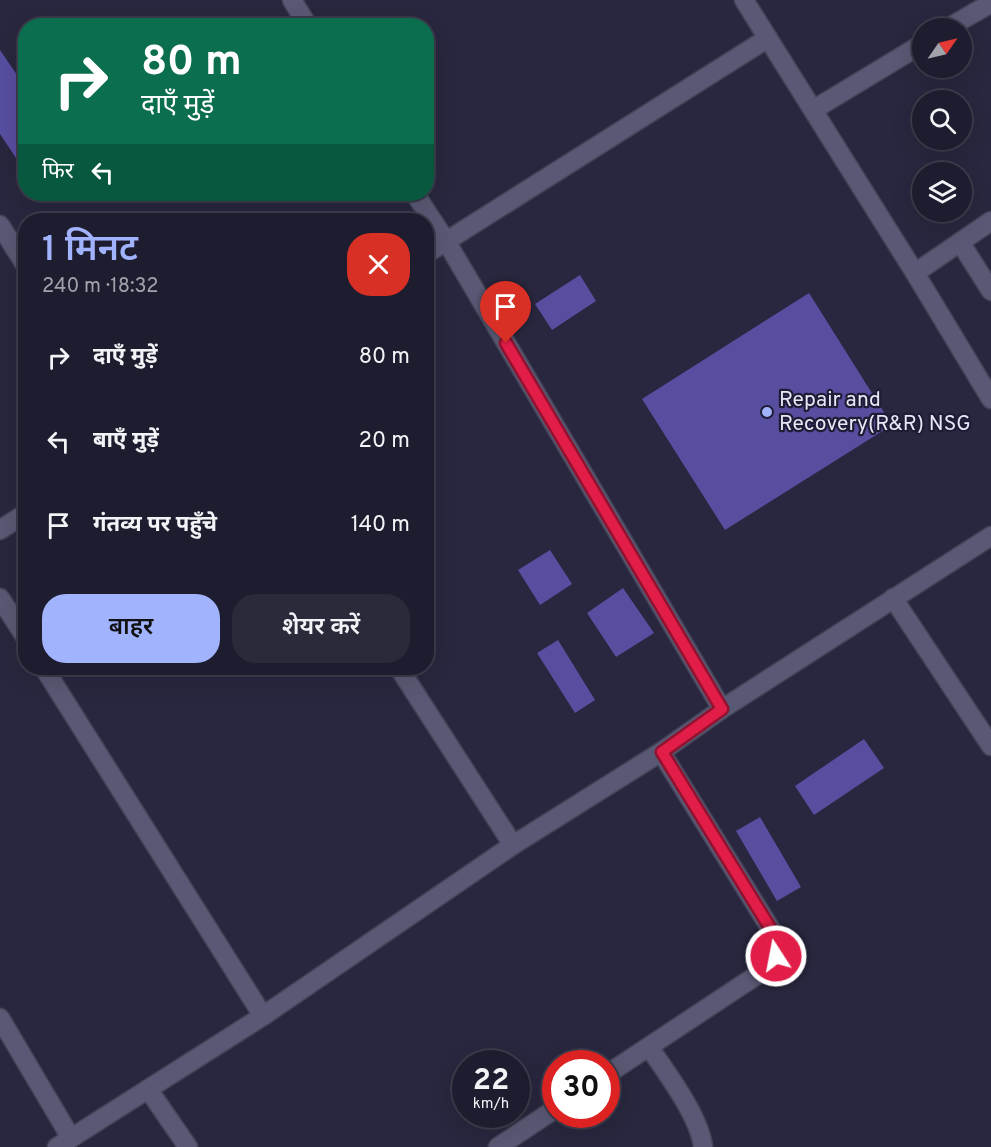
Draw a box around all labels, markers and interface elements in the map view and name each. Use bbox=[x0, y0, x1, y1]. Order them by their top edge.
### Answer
north arrow bbox=[912, 18, 972, 78]
map controls bbox=[912, 18, 972, 222]
text: 80 m bbox=[141, 37, 242, 90]
icon: right bbox=[42, 42, 120, 120]
text: दाएँ मुड़ें bbox=[141, 89, 214, 123]
button: search bbox=[912, 90, 972, 150]
icon: left bbox=[86, 156, 119, 189]
text: फिर bbox=[42, 159, 74, 186]
button: layers bbox=[912, 162, 972, 222]
text: 1 मिनट bbox=[42, 228, 138, 274]
button: close bbox=[347, 233, 410, 296]
text: 240 m · 18:32 bbox=[42, 274, 158, 300]
pin bbox=[480, 281, 531, 343]
icon: arrive bbox=[489, 290, 522, 323]
icon: right bbox=[42, 341, 75, 374]
text: दाएँ मुड़ें bbox=[93, 344, 158, 371]
text: 80 m bbox=[359, 344, 410, 371]
place label: Repair and Recovery(R&R) NSG bbox=[779, 387, 971, 438]
marker: Repair and Recovery(R&R) NSG bbox=[760, 405, 774, 419]
icon: left bbox=[42, 425, 75, 458]
text: बाएँ मुड़ें bbox=[93, 428, 159, 455]
text: 20 m bbox=[359, 428, 410, 455]
icon: arrive bbox=[42, 509, 75, 542]
text: गंतव्य पर पहुँचे bbox=[93, 512, 217, 539]
text: 140 m bbox=[351, 512, 410, 539]
button: बाहर bbox=[42, 594, 220, 663]
button: शेयर करें bbox=[232, 594, 410, 663]
position arrow bbox=[744, 924, 808, 988]
speed limit sign: 30 bbox=[542, 1050, 620, 1128]
text: 22 bbox=[473, 1063, 509, 1100]
text: km/h bbox=[473, 1095, 509, 1114]

